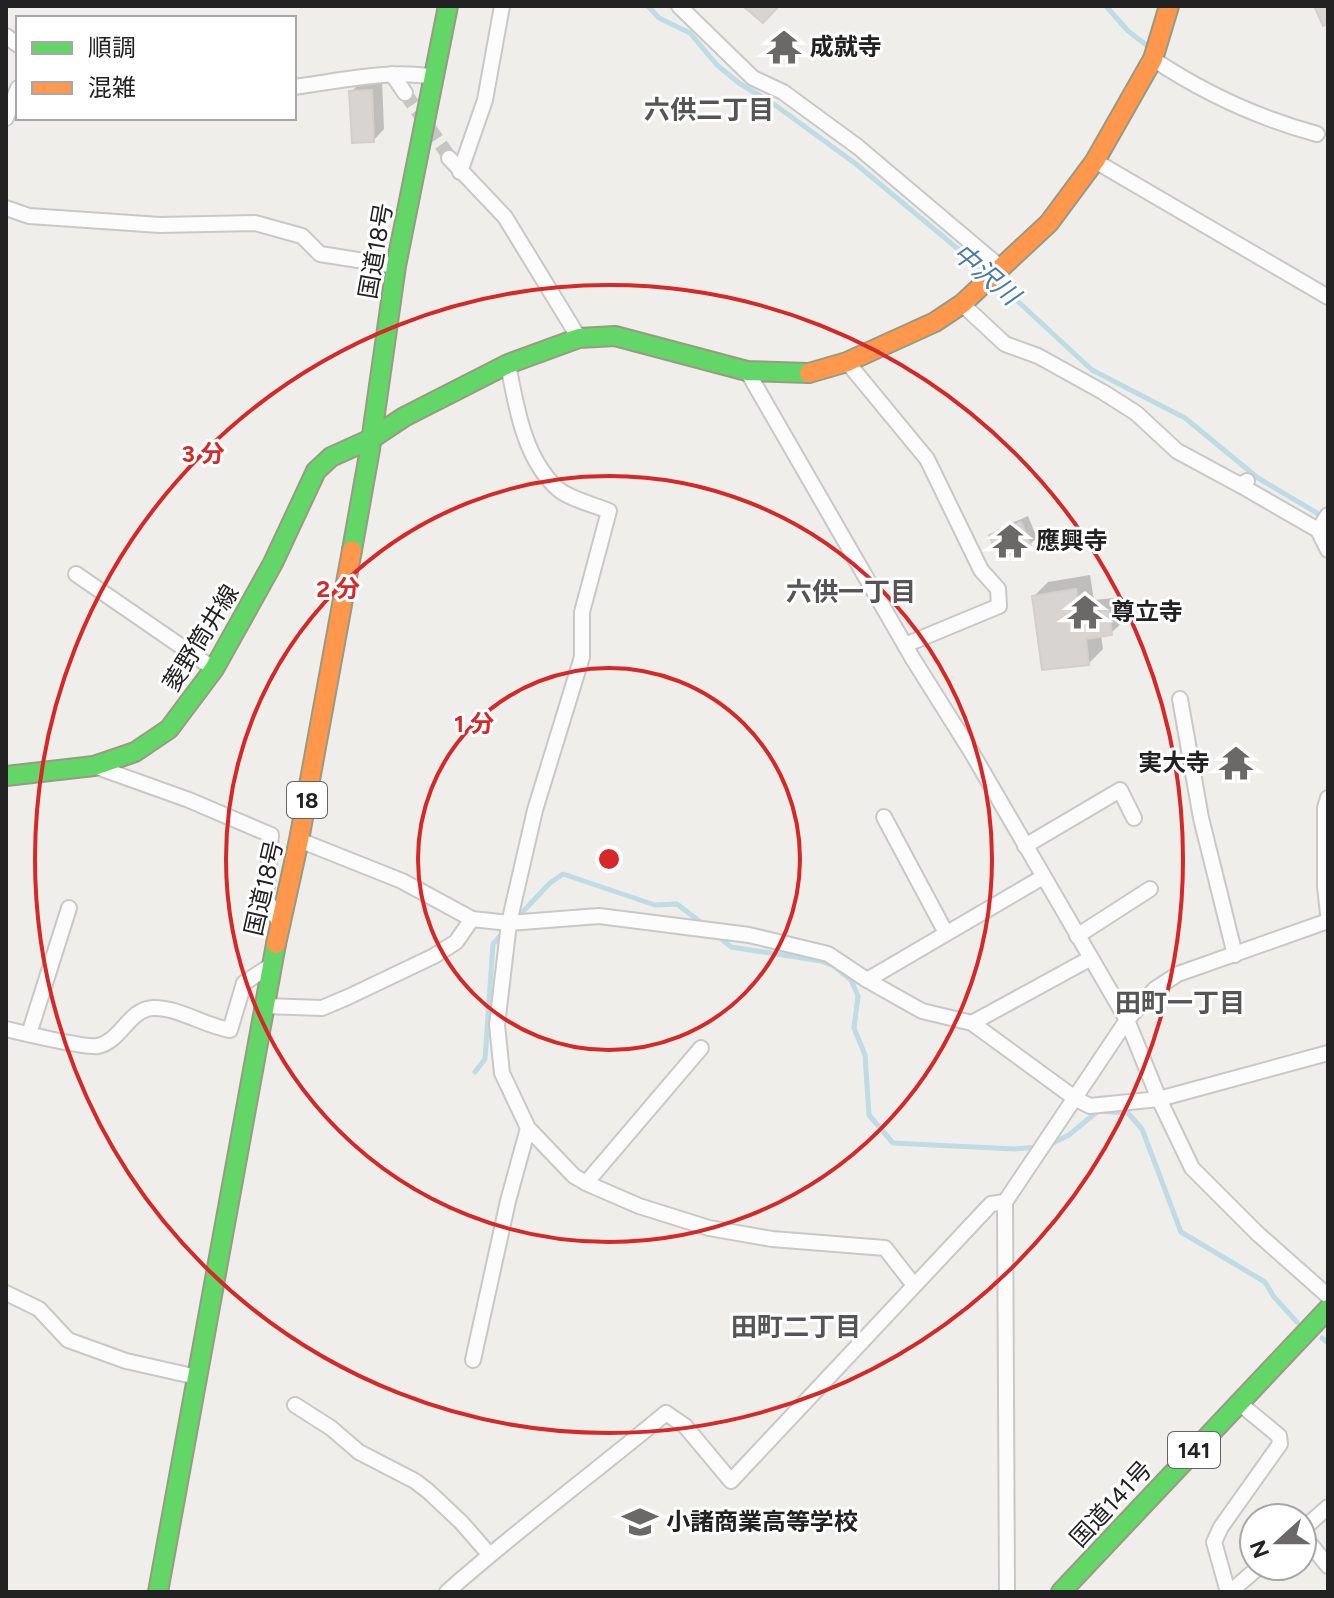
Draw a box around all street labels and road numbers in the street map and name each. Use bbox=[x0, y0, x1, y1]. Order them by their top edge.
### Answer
street label: 国道18号 bbox=[353, 201, 398, 301]
street label: 菱野筒井線 bbox=[156, 579, 245, 696]
road number: 18 bbox=[287, 782, 327, 818]
street label: 国道18号 bbox=[239, 838, 289, 938]
road number: 141 bbox=[1168, 1432, 1220, 1468]
street label: 国道141号 bbox=[1064, 1455, 1158, 1553]

